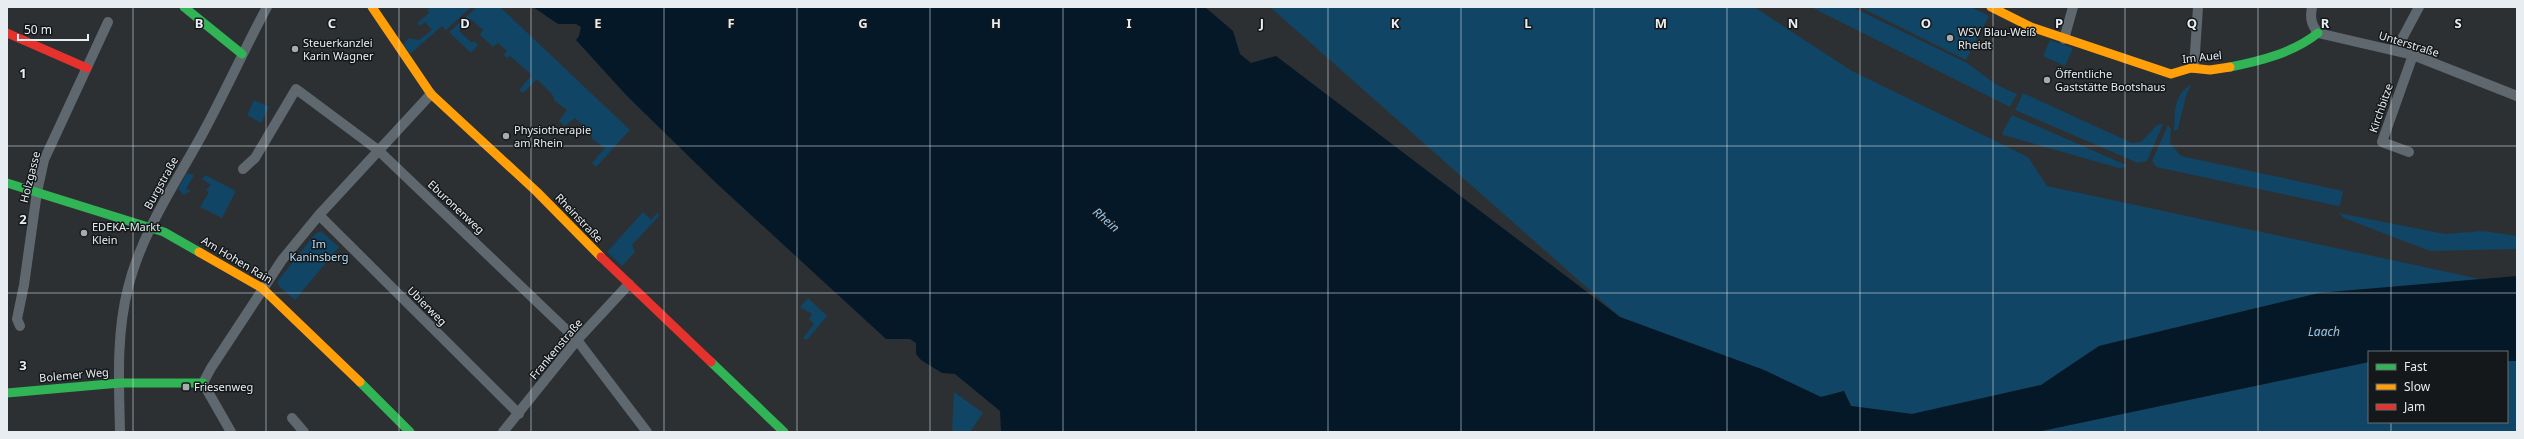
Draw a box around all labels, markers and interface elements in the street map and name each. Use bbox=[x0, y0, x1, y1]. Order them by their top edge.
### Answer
text: B bbox=[195, 14, 203, 32]
text: C bbox=[328, 14, 336, 32]
text: D bbox=[460, 14, 470, 32]
text: E bbox=[594, 14, 602, 32]
text: F bbox=[727, 14, 735, 32]
text: G bbox=[858, 14, 868, 32]
text: H bbox=[991, 14, 1001, 32]
text: I bbox=[1126, 14, 1132, 32]
text: J bbox=[1259, 14, 1264, 32]
text: K bbox=[1391, 14, 1400, 32]
text: L bbox=[1524, 14, 1532, 32]
text: M bbox=[1655, 14, 1667, 32]
text: N bbox=[1788, 14, 1798, 32]
text: O bbox=[1921, 14, 1931, 32]
text: P bbox=[2055, 14, 2063, 32]
text: Q bbox=[2187, 14, 2197, 32]
text: R bbox=[2321, 14, 2330, 32]
text: S bbox=[2454, 14, 2462, 32]
scale bar bbox=[18, 16, 88, 42]
text: 50 m bbox=[24, 21, 52, 38]
place label: WSV Blau-Weiß Rheidt bbox=[1958, 24, 2036, 52]
street label: Unterstraße bbox=[2377, 27, 2441, 60]
marker: WSV Blau-Weiß Rheidt bbox=[1945, 33, 1955, 43]
place label: Steuerkanzlei Karin Wagner bbox=[303, 35, 374, 63]
marker: Steuerkanzlei Karin Wagner bbox=[290, 44, 300, 54]
street label: Im Auel bbox=[2181, 47, 2222, 66]
text: 1 bbox=[19, 64, 27, 82]
place label: Öffentliche Gaststätte Bootshaus bbox=[2055, 66, 2166, 94]
marker: Öffentliche Gaststätte Bootshaus bbox=[2042, 75, 2052, 85]
street label: Kirchbitze bbox=[2365, 81, 2396, 134]
place label: Physiotherapie am Rhein bbox=[514, 122, 591, 150]
marker: Physiotherapie am Rhein bbox=[501, 131, 511, 141]
street label: Holzgasse bbox=[16, 150, 43, 204]
street label: Burgstraße bbox=[140, 154, 181, 212]
street label: Eburonenweg bbox=[425, 177, 488, 237]
street label: Rheinstraße bbox=[552, 190, 606, 245]
water label: Rhein bbox=[1089, 203, 1123, 236]
text: 2 bbox=[19, 210, 27, 228]
place label: EDEKA-Markt Klein bbox=[92, 219, 160, 247]
marker: EDEKA-Markt Klein bbox=[79, 228, 89, 238]
street label: Am Hohen Rain bbox=[199, 232, 276, 287]
park label: Im Kaninsberg bbox=[290, 236, 348, 264]
street label: Ubierweg bbox=[404, 283, 450, 329]
street label: Frankenstraße bbox=[526, 315, 585, 382]
water label: Laach bbox=[2308, 323, 2340, 340]
legend bbox=[2368, 351, 2508, 423]
text: 3 bbox=[19, 356, 27, 374]
text: Fast bbox=[2404, 358, 2428, 375]
street label: Bolemer Weg bbox=[39, 364, 109, 385]
text: Slow bbox=[2404, 378, 2431, 395]
place label: Friesenweg bbox=[194, 379, 253, 394]
marker: Friesenweg bbox=[181, 382, 191, 392]
text: Jam bbox=[2403, 398, 2425, 415]

